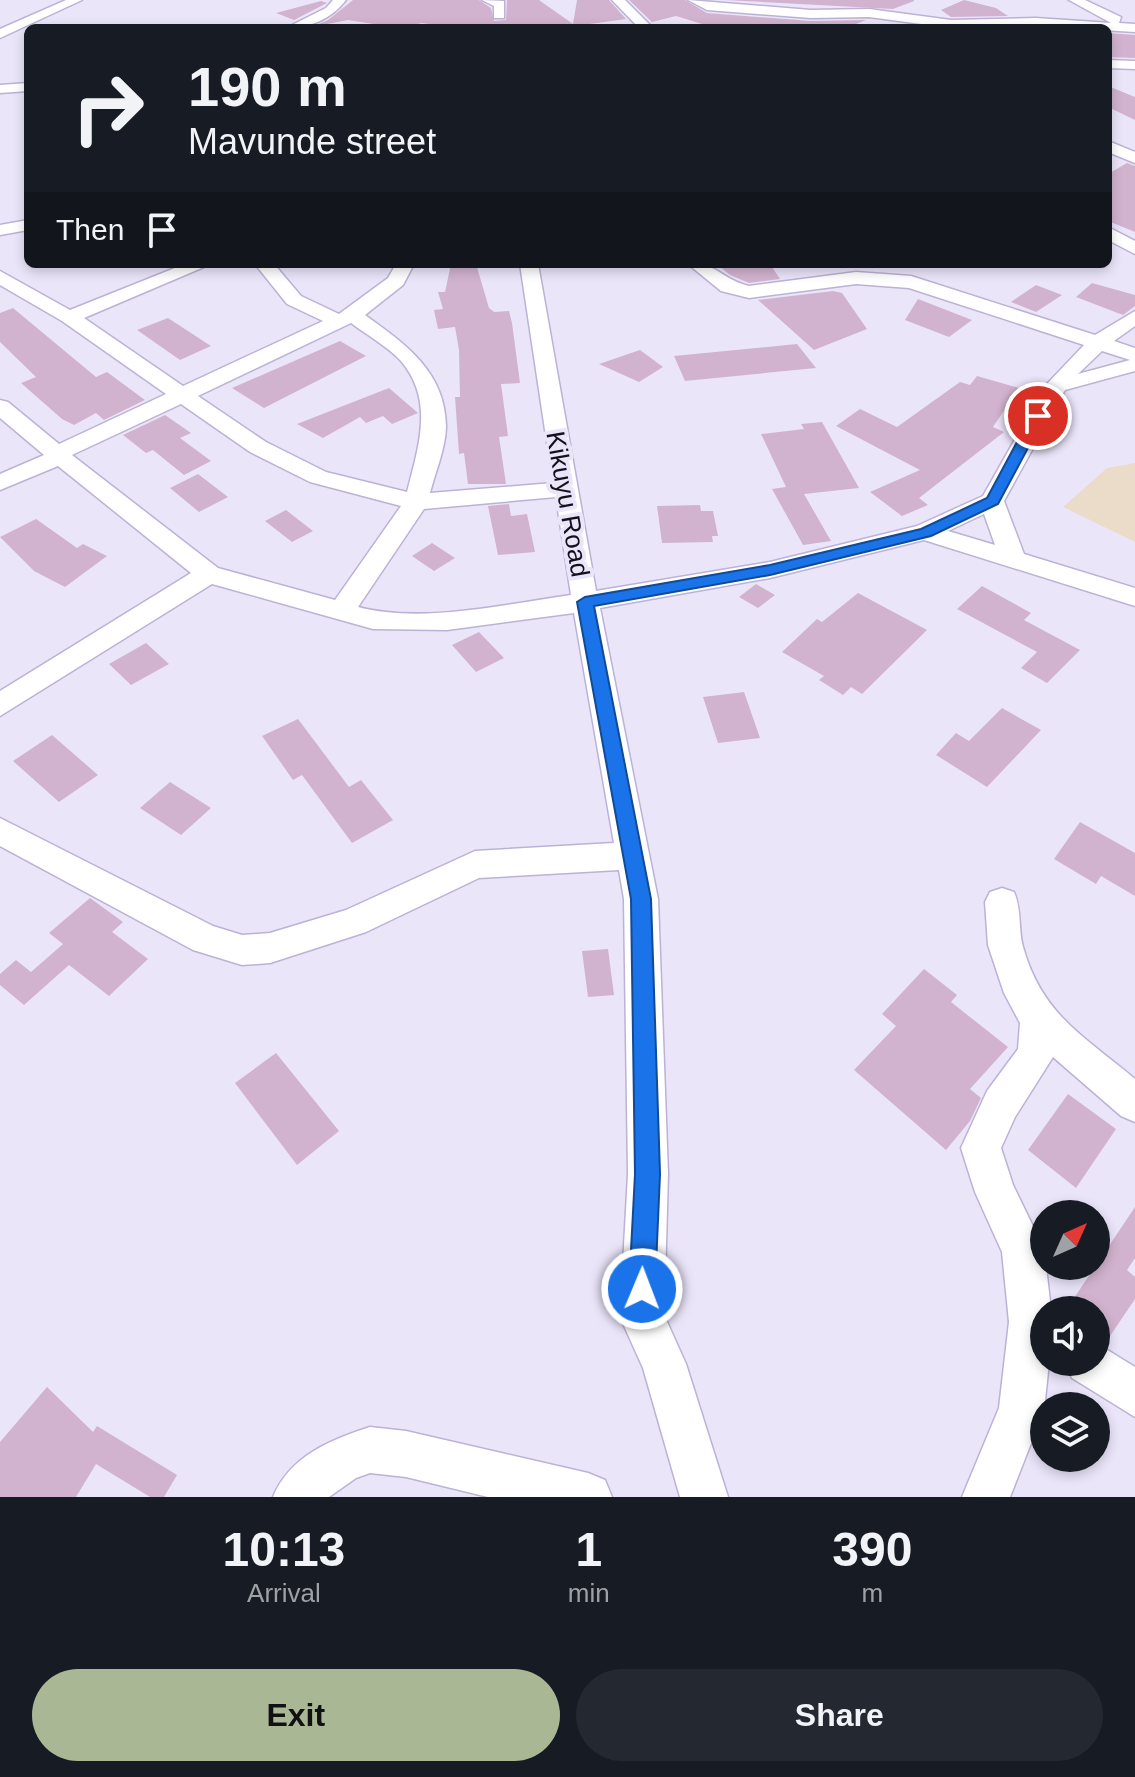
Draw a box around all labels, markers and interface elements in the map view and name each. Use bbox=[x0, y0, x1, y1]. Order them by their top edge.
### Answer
text: 190 m bbox=[188, 55, 347, 118]
icon: right bbox=[56, 56, 160, 160]
text: Mavunde street bbox=[188, 121, 436, 162]
icon: arrive bbox=[140, 208, 184, 252]
text: Then bbox=[56, 213, 124, 246]
pin bbox=[1004, 382, 1072, 450]
icon: arrive bbox=[1016, 394, 1060, 438]
street label: Kikuyu Road bbox=[540, 429, 596, 579]
north arrow bbox=[1030, 1200, 1110, 1280]
map controls bbox=[1030, 1200, 1110, 1472]
position arrow bbox=[600, 1247, 684, 1331]
button: sound bbox=[1030, 1296, 1110, 1376]
button: layers bbox=[1030, 1392, 1110, 1472]
text: 10:13 bbox=[223, 1523, 345, 1576]
text: 1 bbox=[575, 1523, 602, 1576]
text: 390 bbox=[832, 1523, 912, 1576]
text: Arrival bbox=[247, 1578, 321, 1608]
text: min bbox=[568, 1578, 610, 1608]
text: m bbox=[862, 1578, 883, 1608]
button: Exit bbox=[32, 1669, 560, 1761]
button: Share bbox=[576, 1669, 1103, 1761]

